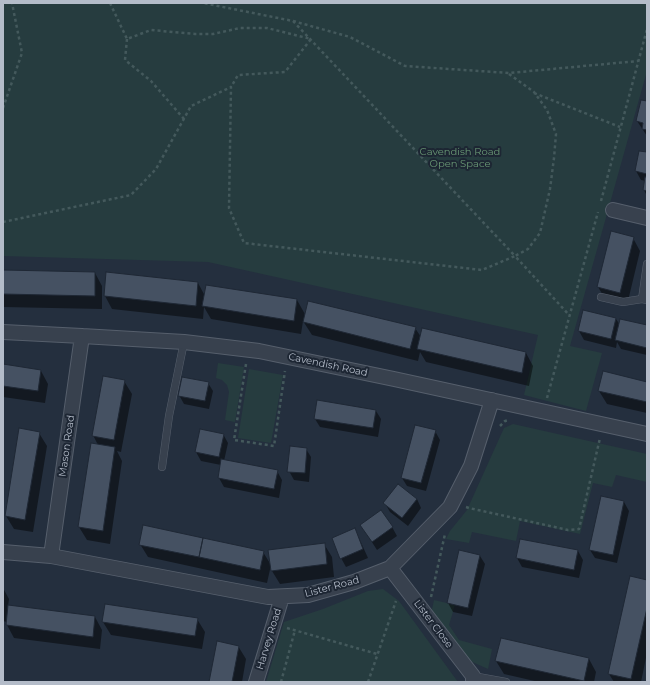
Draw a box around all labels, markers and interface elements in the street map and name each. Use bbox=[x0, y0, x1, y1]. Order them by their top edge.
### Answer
park label: Cavendish Road Open Space bbox=[420, 146, 500, 170]
street label: Cavendish Road bbox=[287, 351, 369, 379]
street label: Mason Road bbox=[57, 414, 77, 478]
street label: Lister Road bbox=[303, 574, 361, 600]
street label: Lister Close bbox=[411, 598, 455, 650]
street label: Harvey Road bbox=[254, 607, 284, 671]

